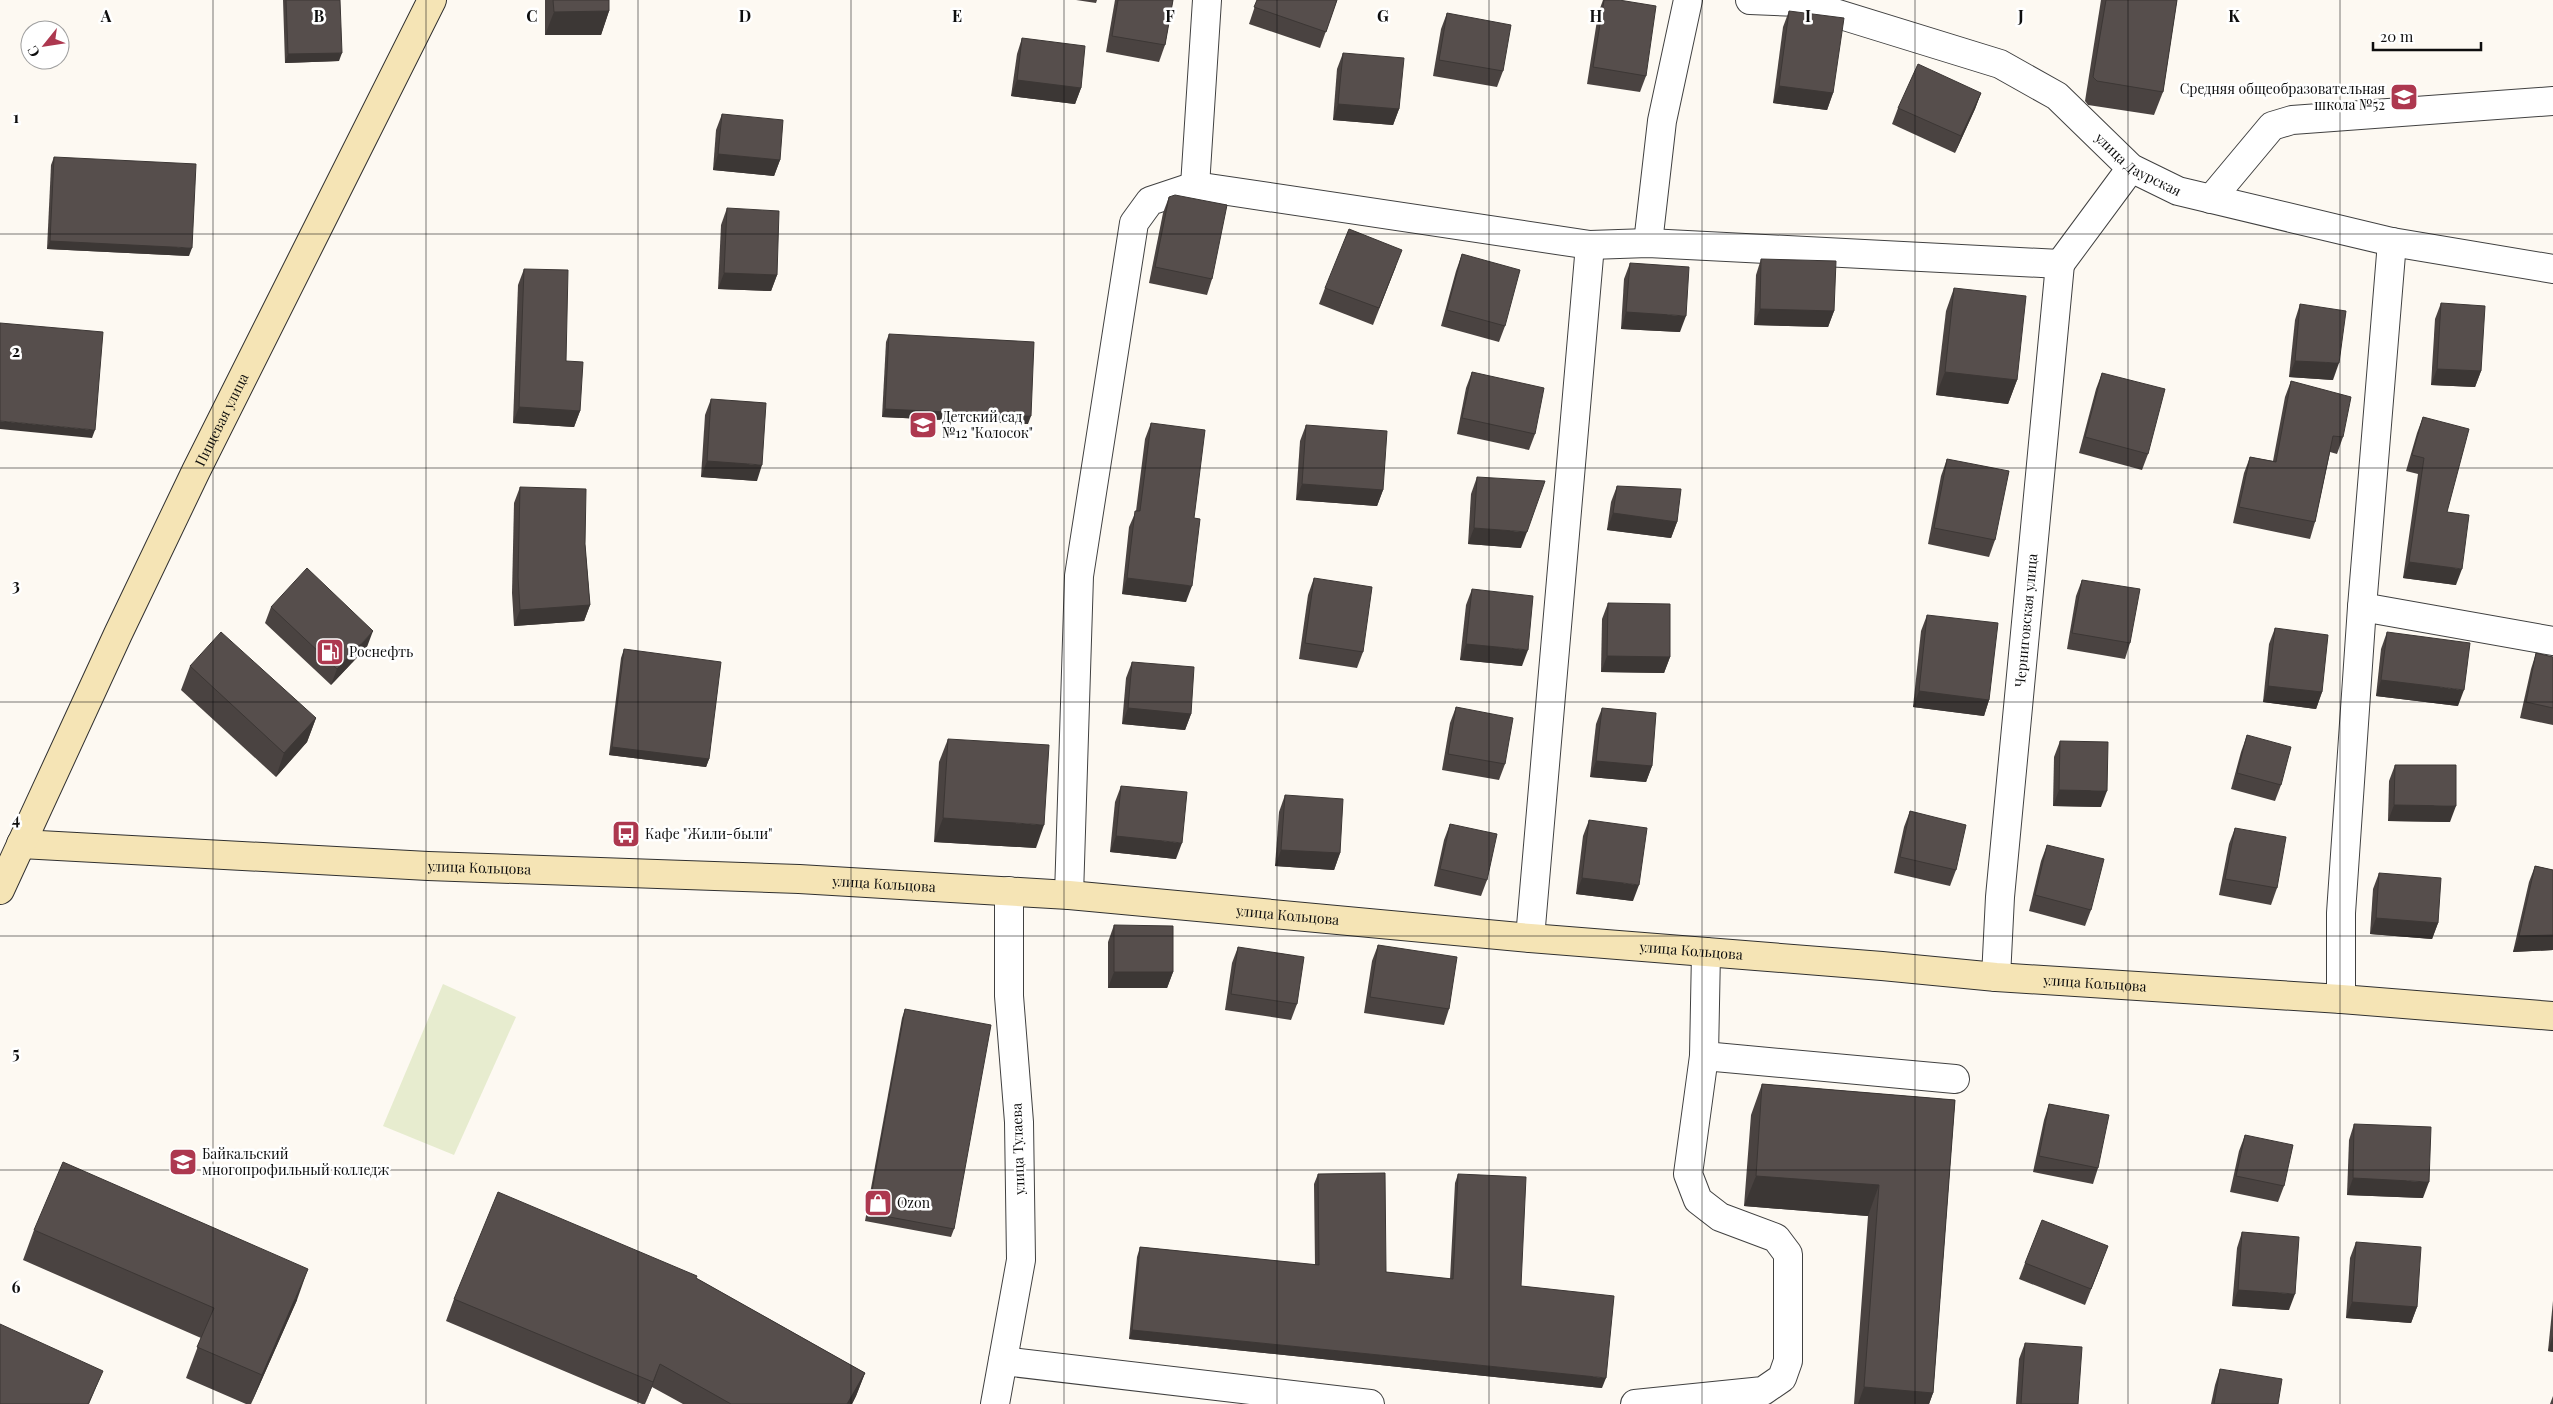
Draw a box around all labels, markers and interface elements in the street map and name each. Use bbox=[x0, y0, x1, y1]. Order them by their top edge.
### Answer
text: A bbox=[100, 5, 112, 26]
text: B bbox=[314, 5, 325, 26]
text: C bbox=[526, 5, 538, 26]
text: D bbox=[739, 5, 751, 26]
text: E bbox=[952, 5, 962, 26]
text: F bbox=[1165, 5, 1175, 26]
text: G bbox=[1377, 5, 1389, 26]
text: H bbox=[1590, 5, 1603, 26]
text: I bbox=[1805, 5, 1811, 26]
text: J bbox=[2017, 5, 2024, 26]
text: K bbox=[2228, 5, 2240, 26]
north arrow bbox=[20, 20, 70, 70]
scale bar bbox=[2373, 20, 2480, 52]
text: 20 m bbox=[2380, 26, 2414, 46]
text: С bbox=[23, 43, 44, 61]
place label: Средняя общеобразовательная школа №52 bbox=[2180, 79, 2385, 114]
school or university icon: Средняя общеобразовательная школа №52 bbox=[2389, 82, 2419, 112]
text: 1 bbox=[13, 106, 19, 127]
street label: улица Даурская bbox=[2090, 128, 2185, 200]
text: 2 bbox=[12, 340, 20, 361]
street label: Пищевая улица bbox=[190, 370, 253, 469]
place label: Детский сад №12 "Колосок" bbox=[942, 407, 1033, 442]
school or university icon: Детский сад №12 "Колосок" bbox=[908, 410, 938, 440]
street label: Черниговская улица bbox=[2010, 553, 2042, 688]
text: 3 bbox=[12, 574, 20, 595]
fuel station icon: Роснефть bbox=[315, 637, 345, 667]
place label: Роснефть bbox=[349, 642, 413, 661]
text: 4 bbox=[12, 808, 20, 829]
bus stop icon: Кафе "Жили-были" bbox=[611, 819, 641, 849]
place label: Кафе "Жили-были" bbox=[645, 824, 772, 843]
street label: улица Кольцова bbox=[426, 856, 531, 879]
street label: улица Кольцова bbox=[831, 871, 936, 896]
street label: улица Кольцова bbox=[1234, 901, 1340, 929]
street label: улица Кольцова bbox=[1638, 937, 1744, 964]
street label: улица Кольцова bbox=[2042, 970, 2147, 996]
text: 5 bbox=[12, 1042, 20, 1063]
street label: улица Тулаева bbox=[1006, 1103, 1029, 1196]
place label: Байкальский многопрофильный колледж bbox=[202, 1144, 389, 1179]
school or university icon: Байкальский многопрофильный колледж bbox=[168, 1147, 198, 1177]
shop icon: Ozon bbox=[863, 1188, 893, 1218]
place label: Ozon bbox=[897, 1193, 931, 1212]
text: 6 bbox=[12, 1276, 21, 1297]

